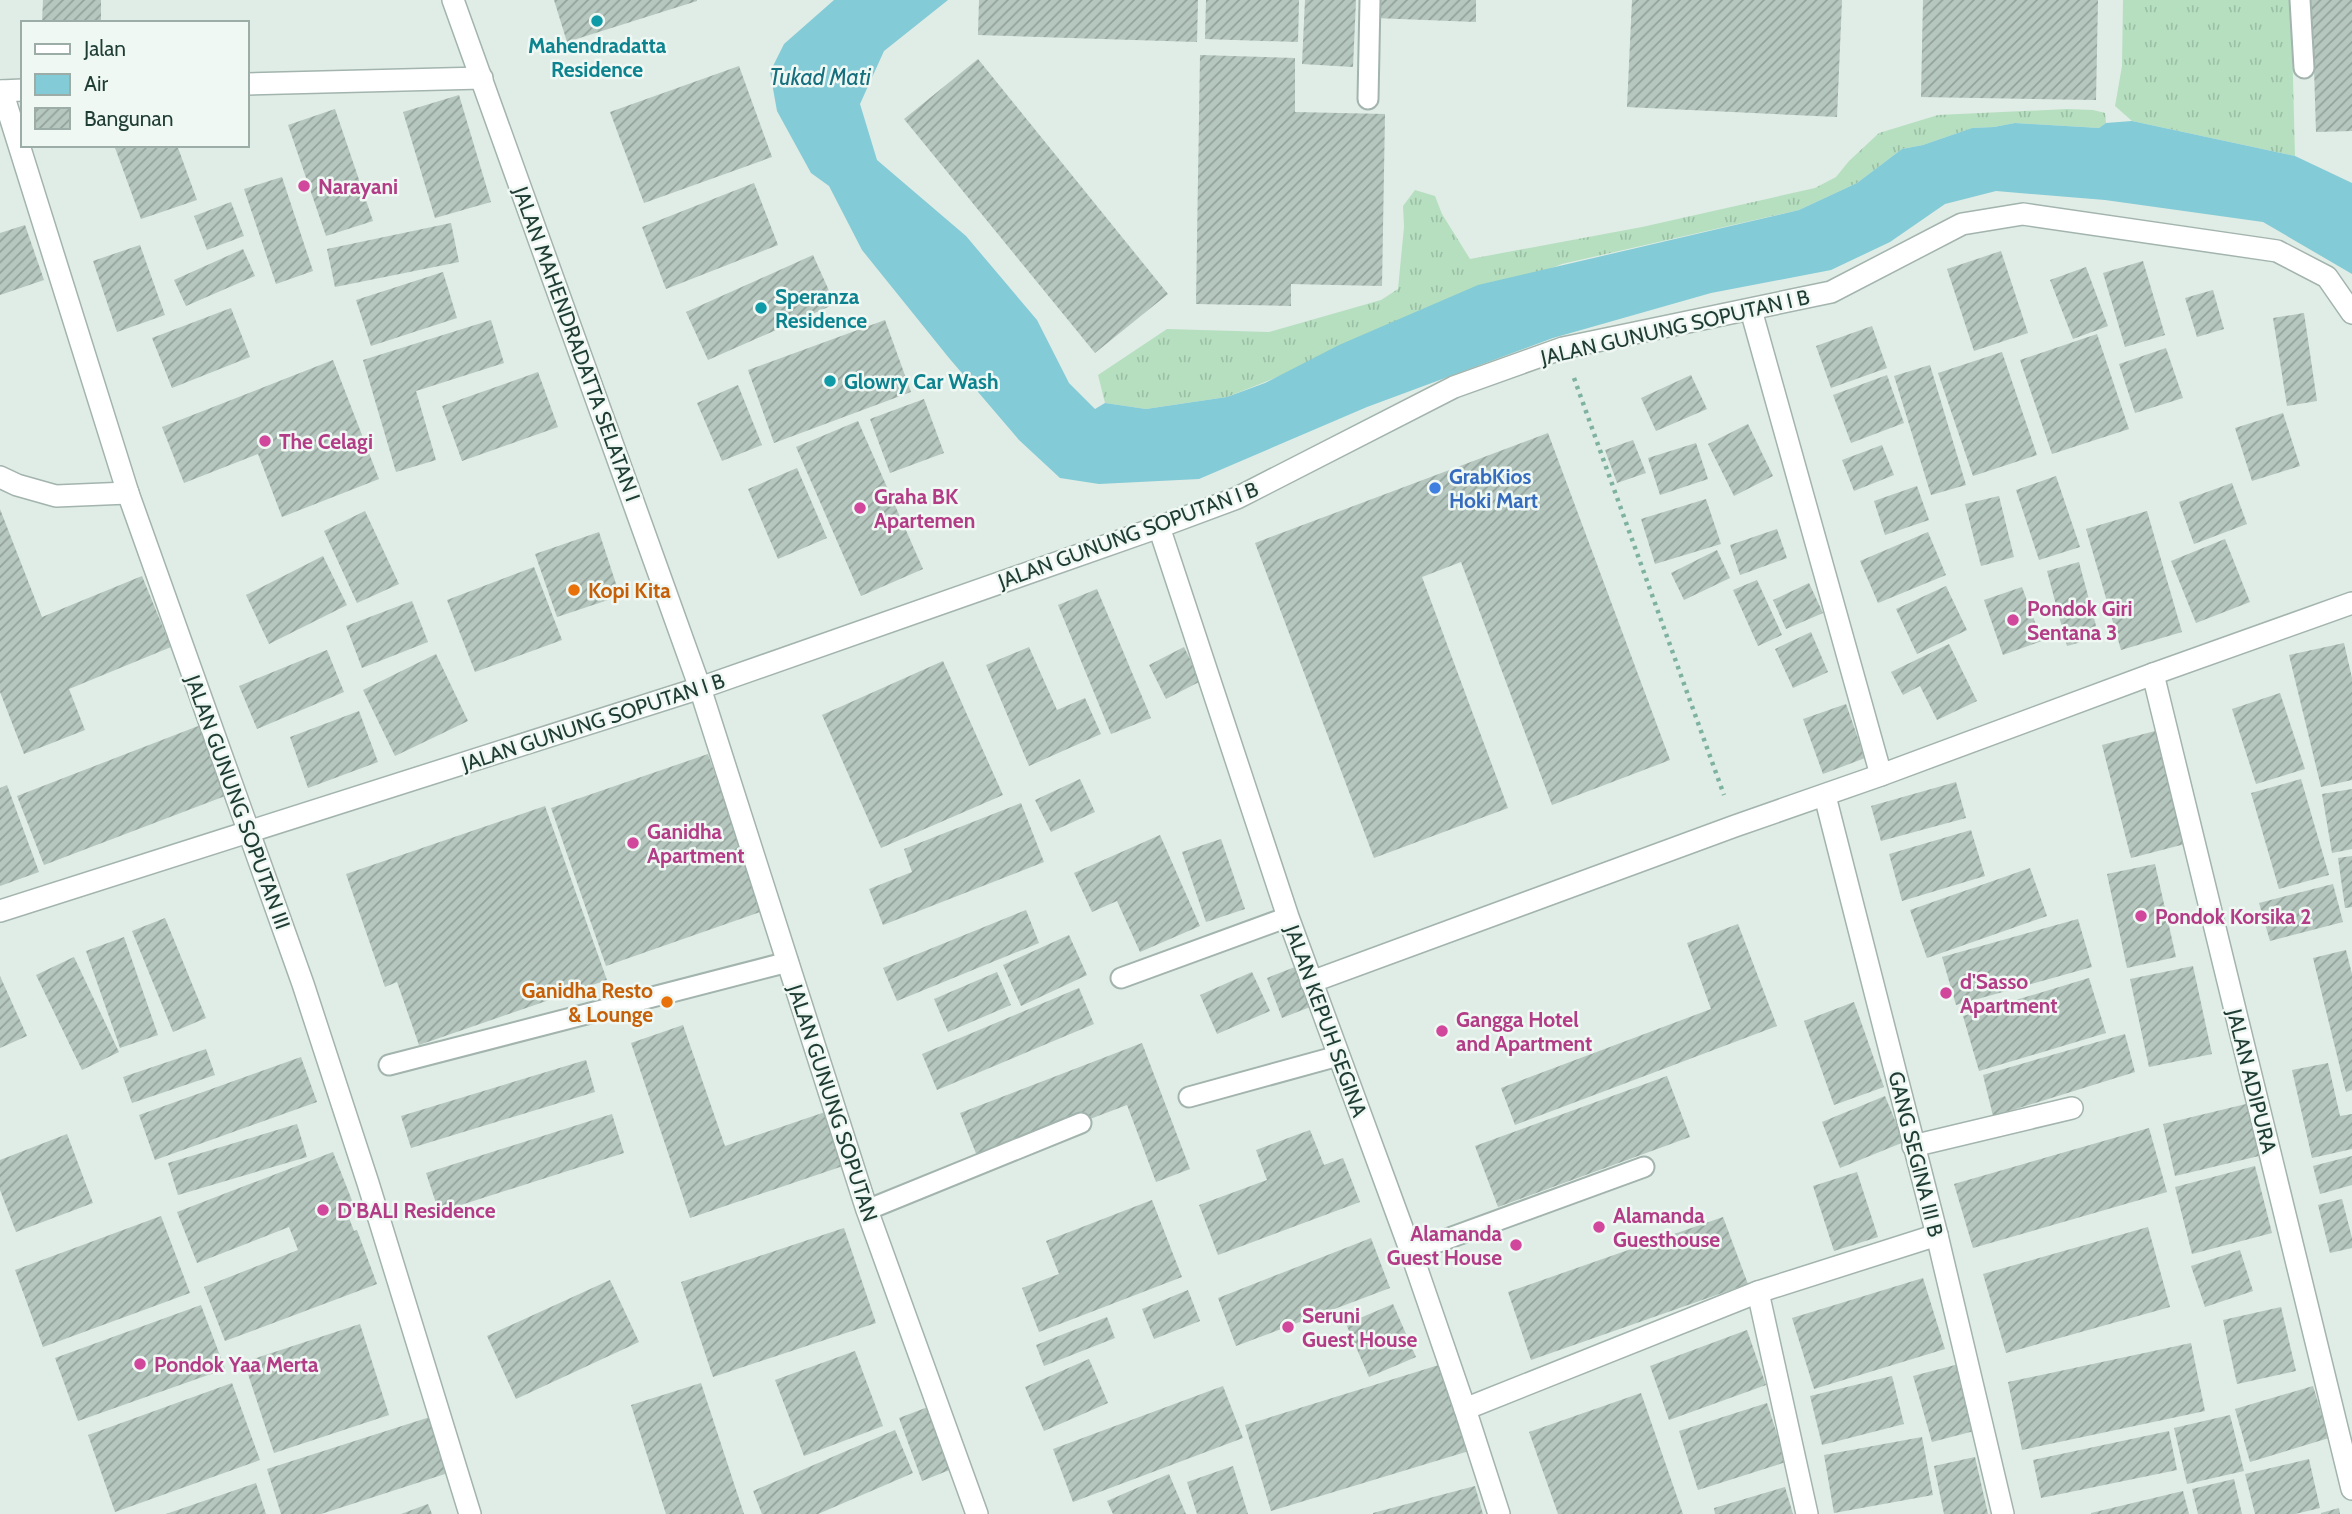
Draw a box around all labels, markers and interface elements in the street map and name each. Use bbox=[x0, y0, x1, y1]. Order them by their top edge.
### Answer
marker: Mahendradatta Residence bbox=[589, 13, 605, 29]
legend bbox=[21, 21, 248, 147]
place label: Mahendradatta Residence bbox=[528, 33, 667, 82]
text: Jalan bbox=[83, 36, 126, 61]
water label: Tukad Mati bbox=[769, 63, 872, 91]
text: Air bbox=[84, 71, 108, 96]
text: Bangunan bbox=[84, 106, 173, 131]
place label: Narayani bbox=[318, 174, 398, 199]
marker: Narayani bbox=[296, 178, 312, 194]
street label: JALAN MAHENDRADATTA SELATAN I bbox=[508, 182, 646, 505]
place label: Speranza Residence bbox=[775, 284, 867, 333]
street label: JALAN GUNUNG SOPUTAN I B bbox=[1537, 284, 1812, 370]
marker: Speranza Residence bbox=[753, 300, 769, 316]
place label: Glowry Car Wash bbox=[844, 369, 999, 394]
marker: Glowry Car Wash bbox=[822, 373, 838, 389]
place label: The Celagi bbox=[279, 429, 373, 454]
marker: The Celagi bbox=[257, 433, 273, 449]
place label: GrabKios Hoki Mart bbox=[1449, 464, 1538, 513]
street label: JALAN GUNUNG SOPUTAN I B bbox=[994, 476, 1261, 594]
marker: GrabKios Hoki Mart bbox=[1427, 480, 1443, 496]
place label: Graha BK Apartemen bbox=[874, 484, 975, 533]
marker: Graha BK Apartemen bbox=[852, 500, 868, 516]
place label: Kopi Kita bbox=[588, 578, 671, 603]
marker: Kopi Kita bbox=[566, 582, 582, 598]
place label: Pondok Giri Sentana 3 bbox=[2027, 596, 2133, 645]
marker: Pondok Giri Sentana 3 bbox=[2005, 612, 2021, 628]
street label: JALAN GUNUNG SOPUTAN I B bbox=[457, 668, 728, 777]
street label: JALAN GUNUNG SOPUTAN III bbox=[180, 671, 296, 932]
place label: Ganidha Apartment bbox=[647, 819, 745, 868]
marker: Ganidha Apartment bbox=[625, 835, 641, 851]
place label: Pondok Korsika 2 bbox=[2155, 904, 2311, 929]
marker: Pondok Korsika 2 bbox=[2133, 908, 2149, 924]
street label: JALAN KEPUH SEGINA bbox=[1279, 921, 1372, 1120]
place label: d'Sasso Apartment bbox=[1960, 969, 2058, 1018]
place label: Ganidha Resto & Lounge bbox=[522, 978, 653, 1027]
street label: JALAN GUNUNG SOPUTAN bbox=[783, 980, 883, 1225]
marker: d'Sasso Apartment bbox=[1938, 985, 1954, 1001]
marker: Ganidha Resto & Lounge bbox=[659, 994, 675, 1010]
street label: JALAN ADIPURA bbox=[2222, 1005, 2282, 1156]
place label: Gangga Hotel and Apartment bbox=[1456, 1007, 1592, 1056]
marker: Gangga Hotel and Apartment bbox=[1434, 1023, 1450, 1039]
street label: GANG SEGINA III B bbox=[1883, 1069, 1949, 1239]
place label: D'BALI Residence bbox=[337, 1198, 496, 1223]
marker: D'BALI Residence bbox=[315, 1202, 331, 1218]
place label: Alamanda Guesthouse bbox=[1613, 1203, 1720, 1252]
marker: Alamanda Guesthouse bbox=[1591, 1219, 1607, 1235]
place label: Alamanda Guest House bbox=[1387, 1221, 1503, 1270]
marker: Alamanda Guest House bbox=[1508, 1237, 1524, 1253]
place label: Seruni Guest House bbox=[1302, 1303, 1418, 1352]
marker: Seruni Guest House bbox=[1280, 1319, 1296, 1335]
place label: Pondok Yaa Merta bbox=[154, 1352, 319, 1377]
marker: Pondok Yaa Merta bbox=[132, 1356, 148, 1372]

